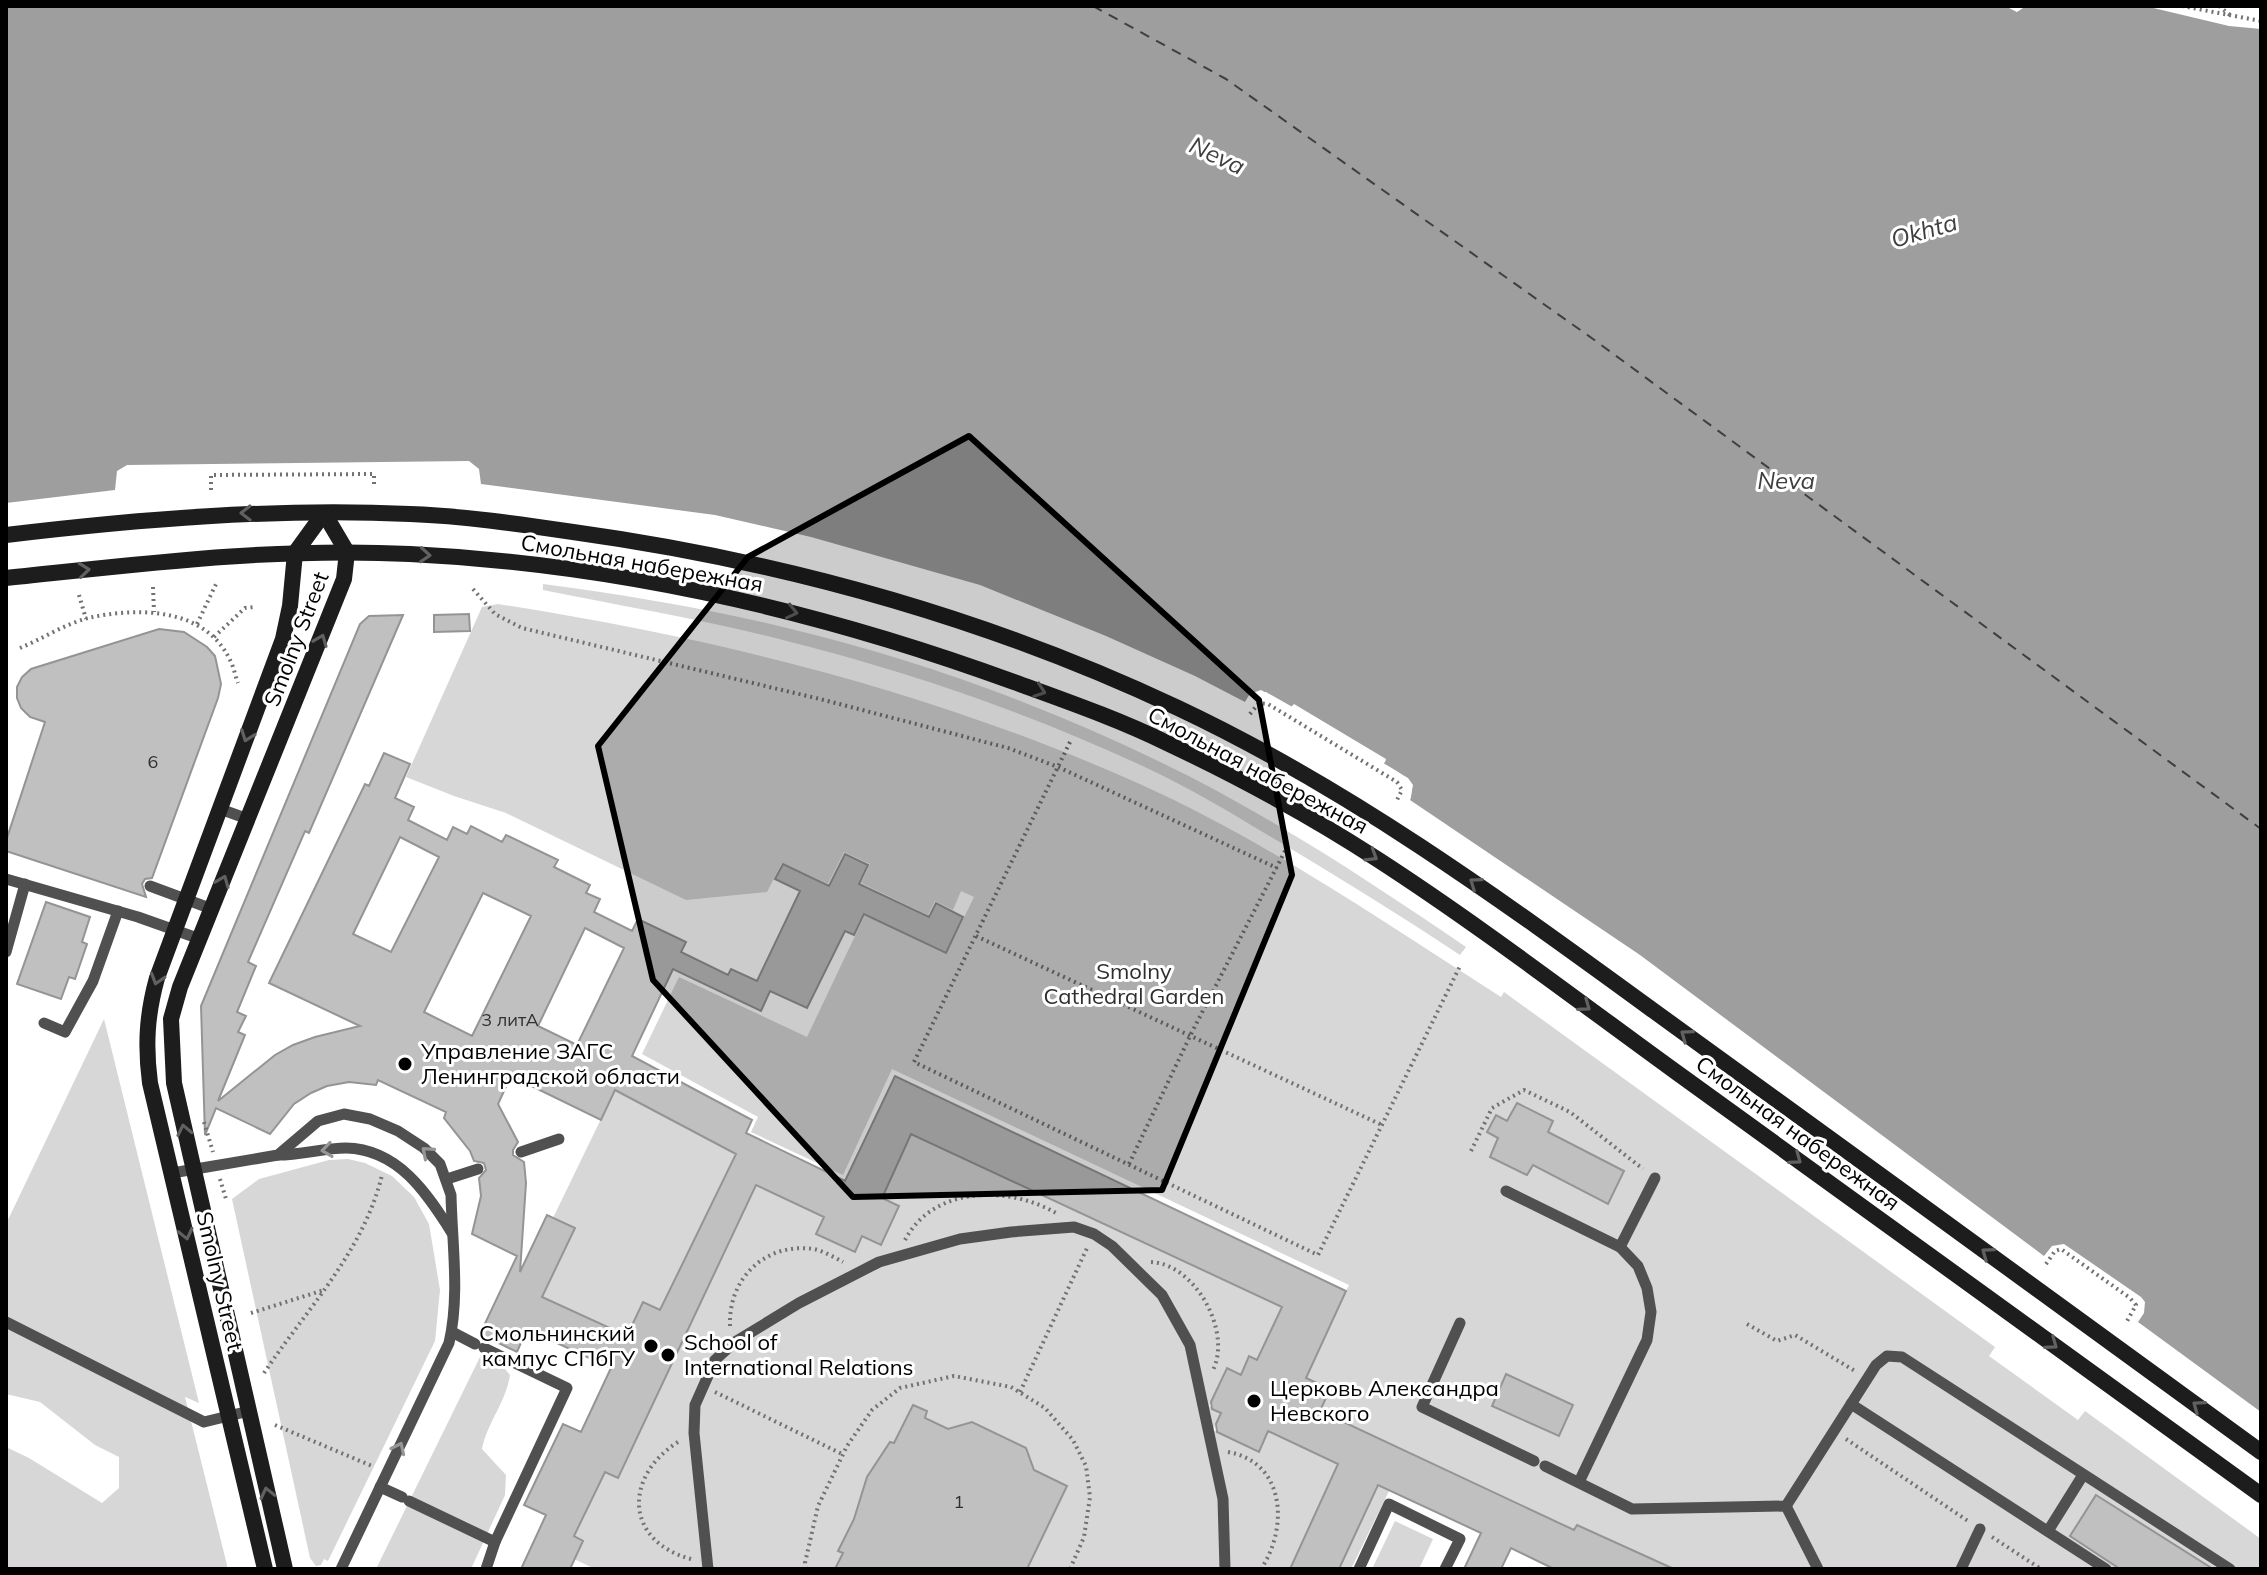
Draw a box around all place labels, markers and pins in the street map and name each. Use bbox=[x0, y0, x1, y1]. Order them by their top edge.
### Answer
place label: Управление ЗАГС Ленинградской области bbox=[420, 1037, 680, 1090]
marker: Управление ЗАГС Ленинградской области bbox=[396, 1055, 414, 1073]
place label: Смольнинский кампус СПбГУ bbox=[479, 1319, 635, 1372]
place label: School of International Relations bbox=[684, 1328, 913, 1381]
marker: Смольнинский кампус СПбГУ bbox=[642, 1337, 660, 1355]
marker: School of International Relations bbox=[659, 1346, 677, 1364]
place label: Церковь Александра Невского bbox=[1270, 1374, 1499, 1427]
marker: Церковь Александра Невского bbox=[1245, 1392, 1263, 1410]

